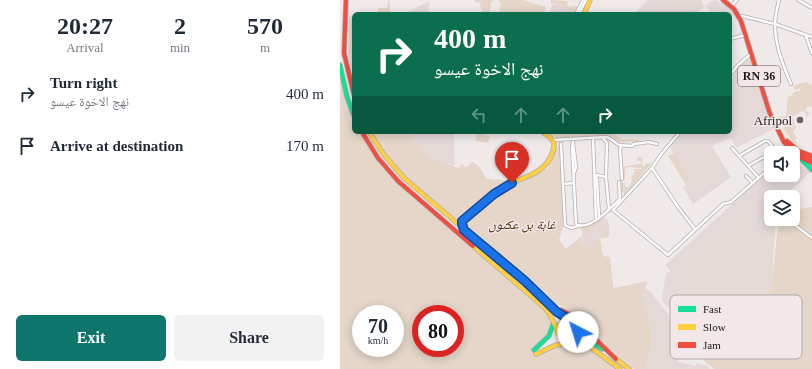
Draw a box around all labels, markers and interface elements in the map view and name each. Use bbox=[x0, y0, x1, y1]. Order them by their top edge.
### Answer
text: 20:27 bbox=[57, 13, 113, 39]
text: 2 bbox=[174, 13, 186, 39]
text: 570 bbox=[247, 13, 283, 39]
text: 400 m bbox=[434, 23, 506, 54]
icon: right bbox=[368, 28, 420, 80]
text: Arrival bbox=[66, 40, 104, 55]
text: min bbox=[170, 40, 190, 55]
text: m bbox=[260, 40, 270, 55]
text: نهج الاخوة عيسو bbox=[434, 59, 544, 79]
road number: RN 36 bbox=[738, 66, 780, 86]
text: Turn right bbox=[50, 75, 117, 91]
icon: right bbox=[16, 83, 38, 105]
text: 400 m bbox=[286, 86, 324, 102]
text: نهج الاخوة عيسو bbox=[50, 94, 129, 109]
icon: left bbox=[468, 104, 490, 126]
icon: ahead bbox=[510, 104, 532, 126]
icon: ahead bbox=[552, 104, 574, 126]
icon: right bbox=[594, 104, 616, 126]
place label: Afripol bbox=[754, 113, 792, 128]
marker: Afripol bbox=[795, 115, 805, 125]
icon: arrive bbox=[16, 135, 38, 157]
text: Arrive at destination bbox=[50, 138, 183, 154]
text: 170 m bbox=[286, 138, 324, 154]
pin bbox=[495, 142, 529, 183]
map controls bbox=[764, 146, 800, 226]
button: sound bbox=[764, 146, 800, 182]
icon: arrive bbox=[501, 148, 523, 170]
button: layers bbox=[764, 190, 800, 226]
park label: غابة بن عكنون bbox=[488, 217, 556, 233]
legend bbox=[670, 295, 802, 359]
text: Fast bbox=[703, 303, 721, 315]
speed limit sign: 80 bbox=[412, 305, 464, 357]
position arrow bbox=[557, 311, 599, 353]
button: Exit bbox=[16, 315, 166, 361]
button: Share bbox=[174, 315, 324, 361]
text: 70 bbox=[368, 315, 388, 337]
text: Slow bbox=[703, 321, 726, 333]
text: km/h bbox=[368, 335, 388, 346]
text: Jam bbox=[703, 339, 721, 351]

